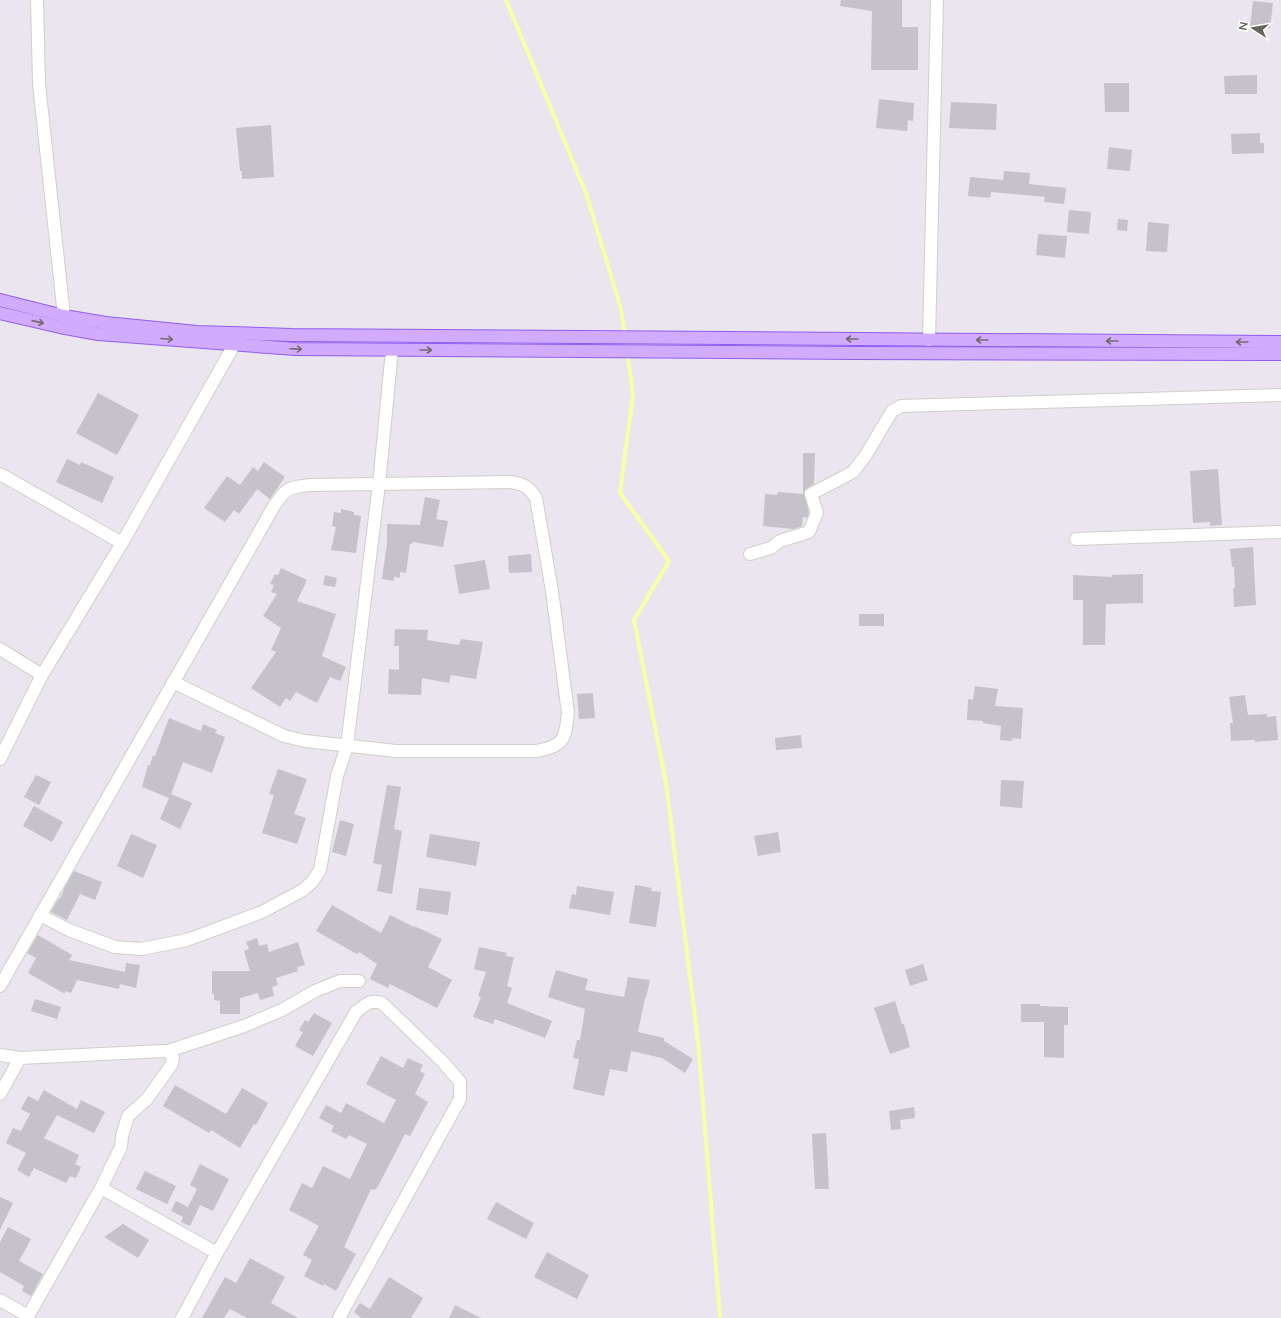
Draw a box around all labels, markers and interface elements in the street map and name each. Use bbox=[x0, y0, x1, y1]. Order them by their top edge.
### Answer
north arrow bbox=[1233, 8, 1273, 48]
text: N bbox=[1235, 20, 1250, 31]
one-way arrow bbox=[31, 318, 44, 326]
one-way arrow bbox=[846, 335, 859, 343]
one-way arrow bbox=[160, 336, 173, 343]
one-way arrow bbox=[976, 336, 989, 344]
one-way arrow bbox=[1106, 337, 1119, 345]
one-way arrow bbox=[1236, 338, 1249, 346]
one-way arrow bbox=[289, 345, 302, 353]
one-way arrow bbox=[419, 346, 432, 354]

